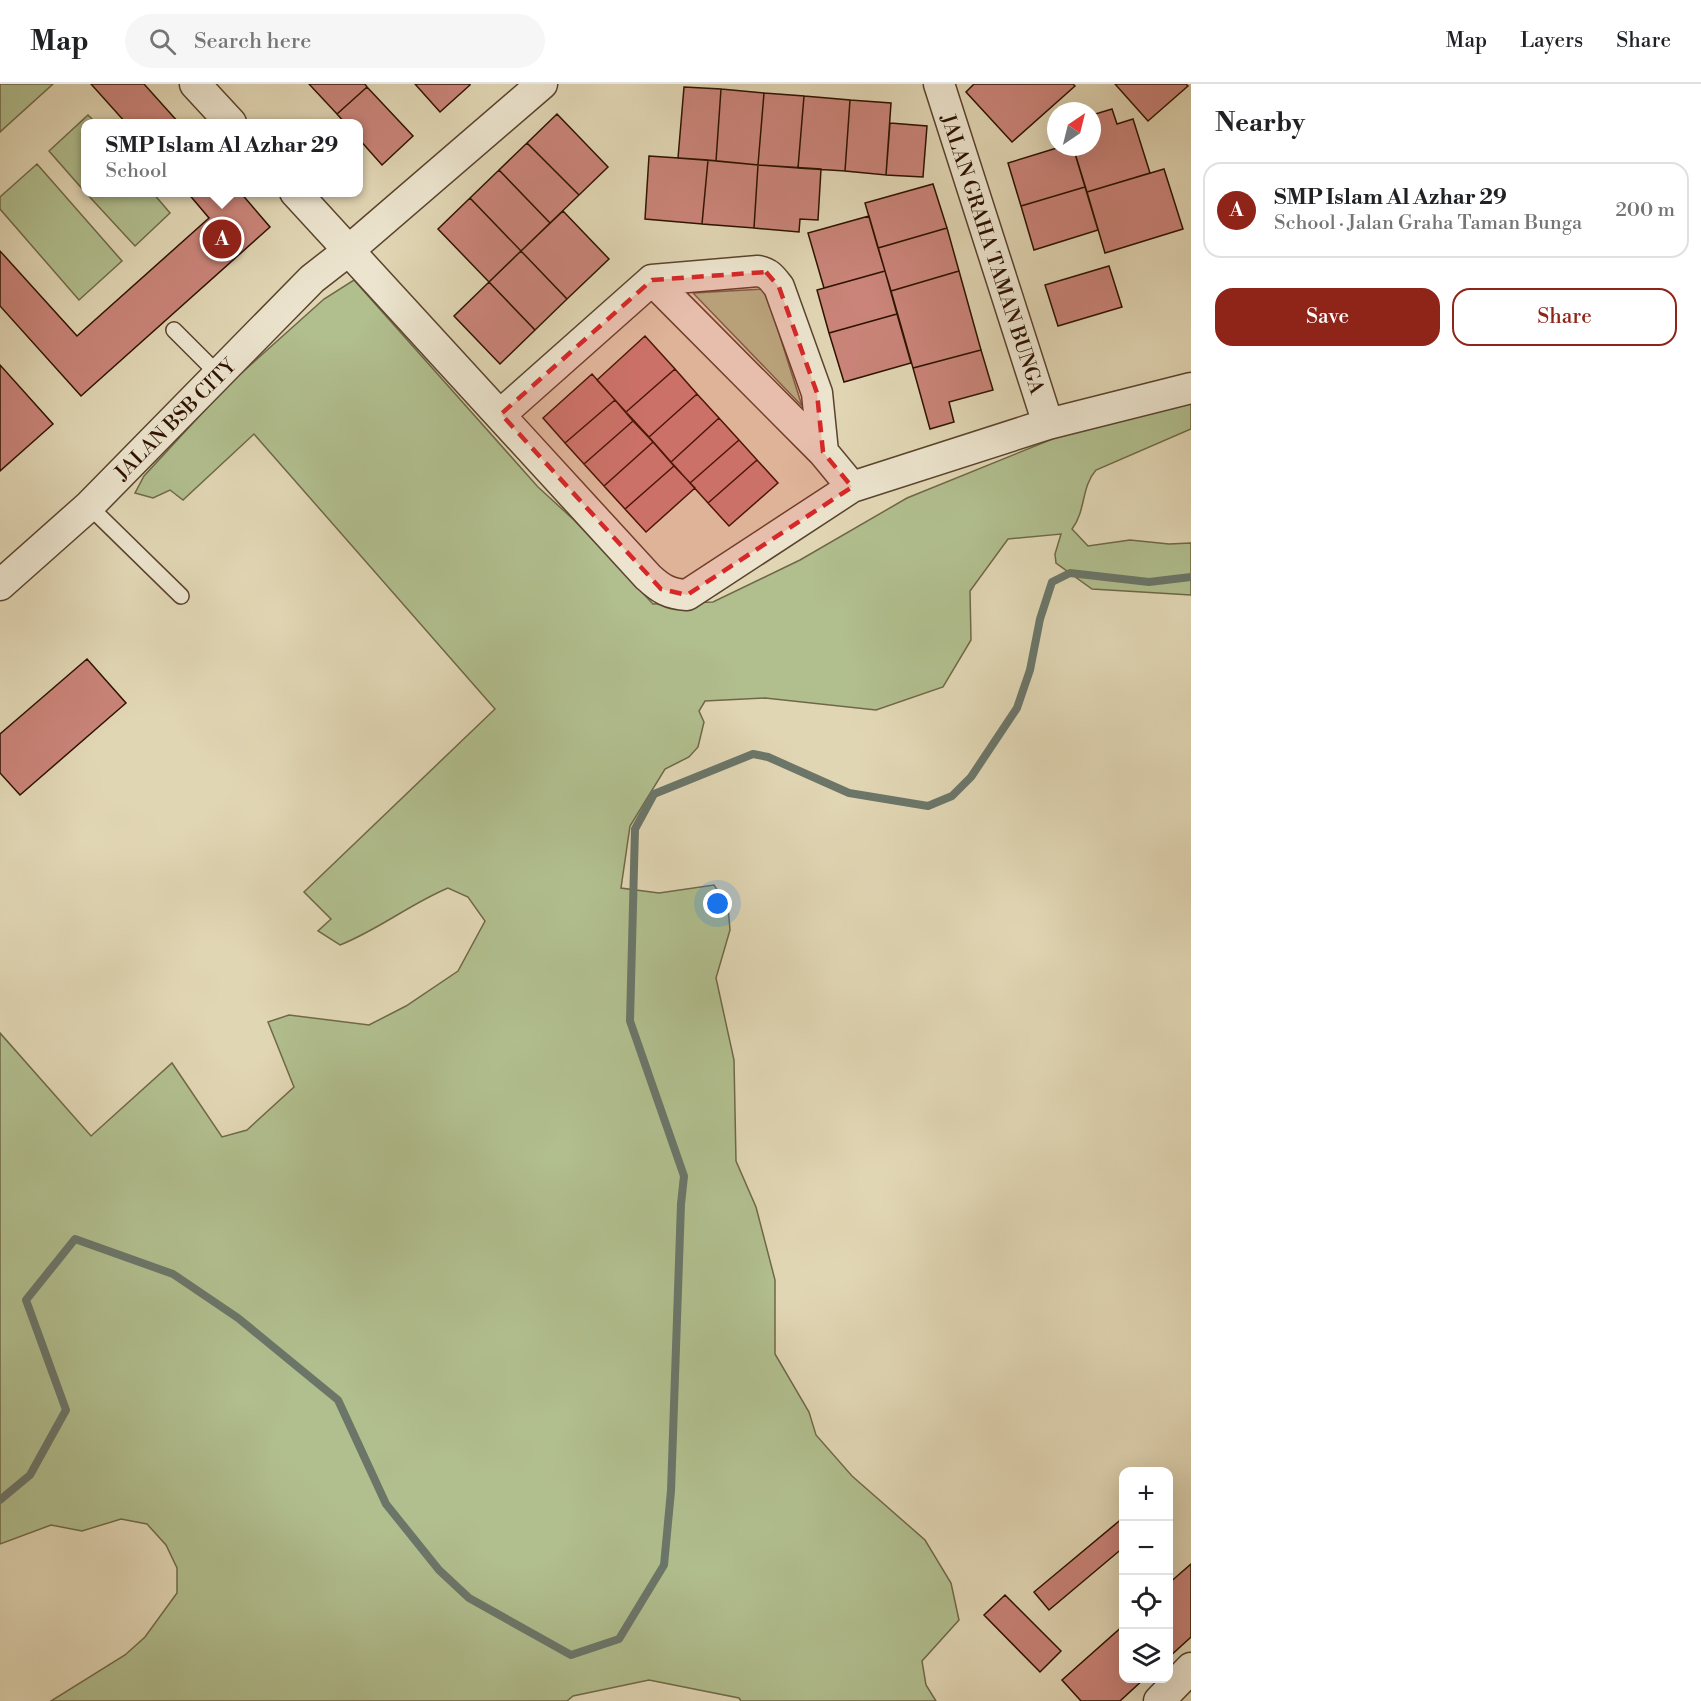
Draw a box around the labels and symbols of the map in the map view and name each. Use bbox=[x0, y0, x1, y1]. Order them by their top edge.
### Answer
north arrow bbox=[1047, 102, 1101, 156]
street label: JALAN GRAHA TAMAN BUNGA bbox=[934, 110, 1049, 399]
pin: A bbox=[202, 216, 242, 262]
street label: JALAN BSB CITY bbox=[110, 354, 242, 487]
your location bbox=[703, 889, 732, 918]

